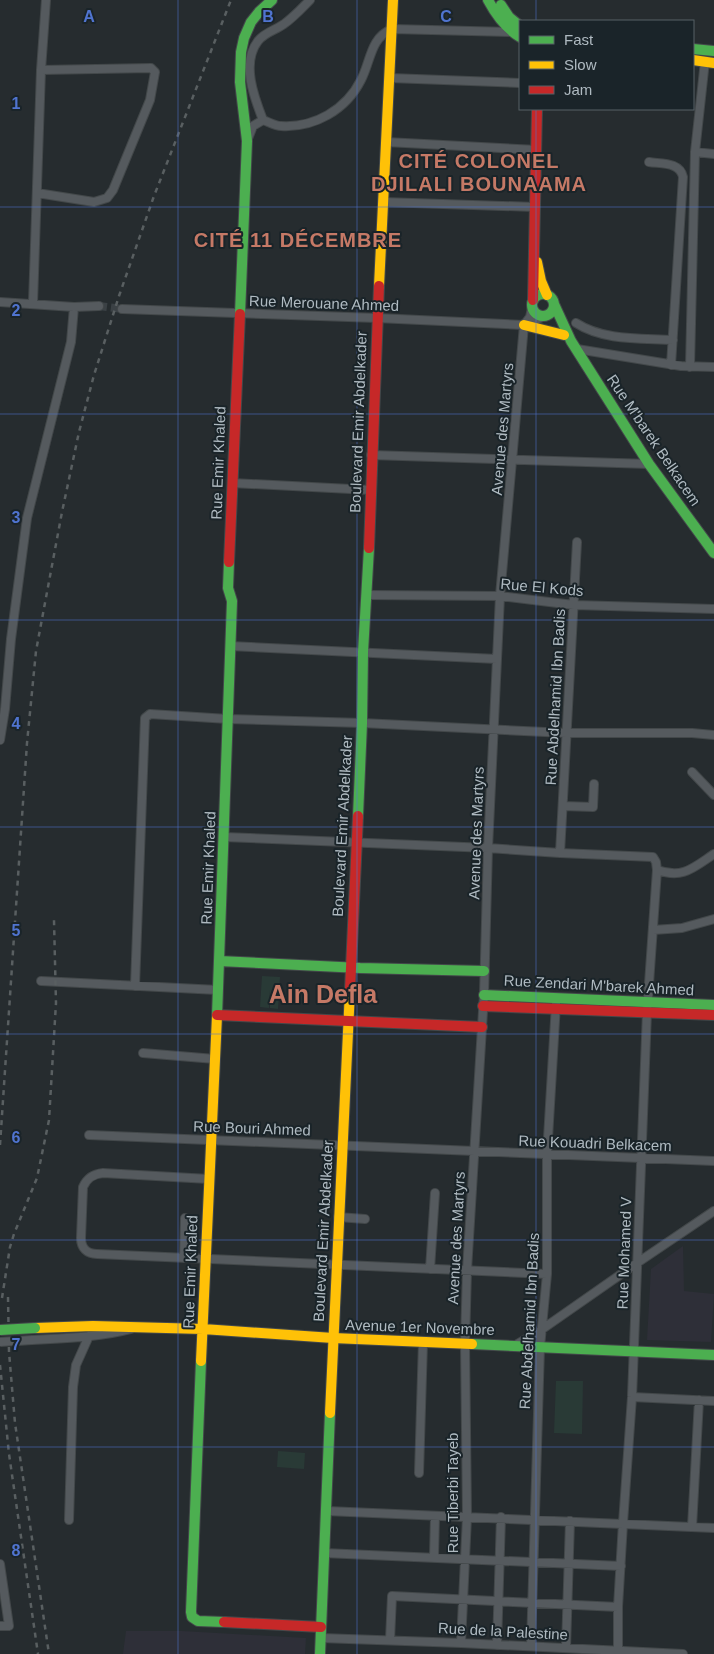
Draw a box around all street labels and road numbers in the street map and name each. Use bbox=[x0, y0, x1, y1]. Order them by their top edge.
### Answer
street label: Rue Merouane Ahmed bbox=[249, 292, 399, 314]
street label: Boulevard Emir Abdelkader bbox=[346, 331, 370, 513]
street label: Avenue des Martyrs bbox=[488, 362, 516, 496]
street label: Rue M'barek Belkacem bbox=[604, 371, 704, 509]
street label: Rue Emir Khaled bbox=[208, 406, 228, 520]
street label: Rue El Kods bbox=[500, 575, 584, 599]
street label: Rue Abdelhamid Ibn Badis bbox=[542, 608, 568, 786]
street label: Boulevard Emir Abdelkader bbox=[329, 735, 355, 917]
street label: Avenue des Martyrs bbox=[465, 766, 487, 900]
street label: Rue Emir Khaled bbox=[198, 811, 218, 925]
street label: Rue Zendari M'barek Ahmed bbox=[503, 972, 695, 998]
street label: Rue Bouri Ahmed bbox=[193, 1117, 311, 1139]
street label: Rue Kouadri Belkacem bbox=[518, 1132, 672, 1154]
street label: Boulevard Emir Abdelkader bbox=[310, 1140, 336, 1322]
street label: Avenue des Martyrs bbox=[444, 1171, 468, 1305]
street label: Rue Mohamed V bbox=[614, 1196, 634, 1310]
street label: Rue Emir Khaled bbox=[180, 1215, 200, 1329]
street label: Rue Abdelhamid Ibn Badis bbox=[516, 1232, 542, 1410]
street label: Avenue 1er Novembre bbox=[345, 1316, 495, 1338]
street label: Rue Tiberbi Tayeb bbox=[444, 1433, 461, 1553]
street label: Rue de la Palestine bbox=[438, 1619, 568, 1643]

